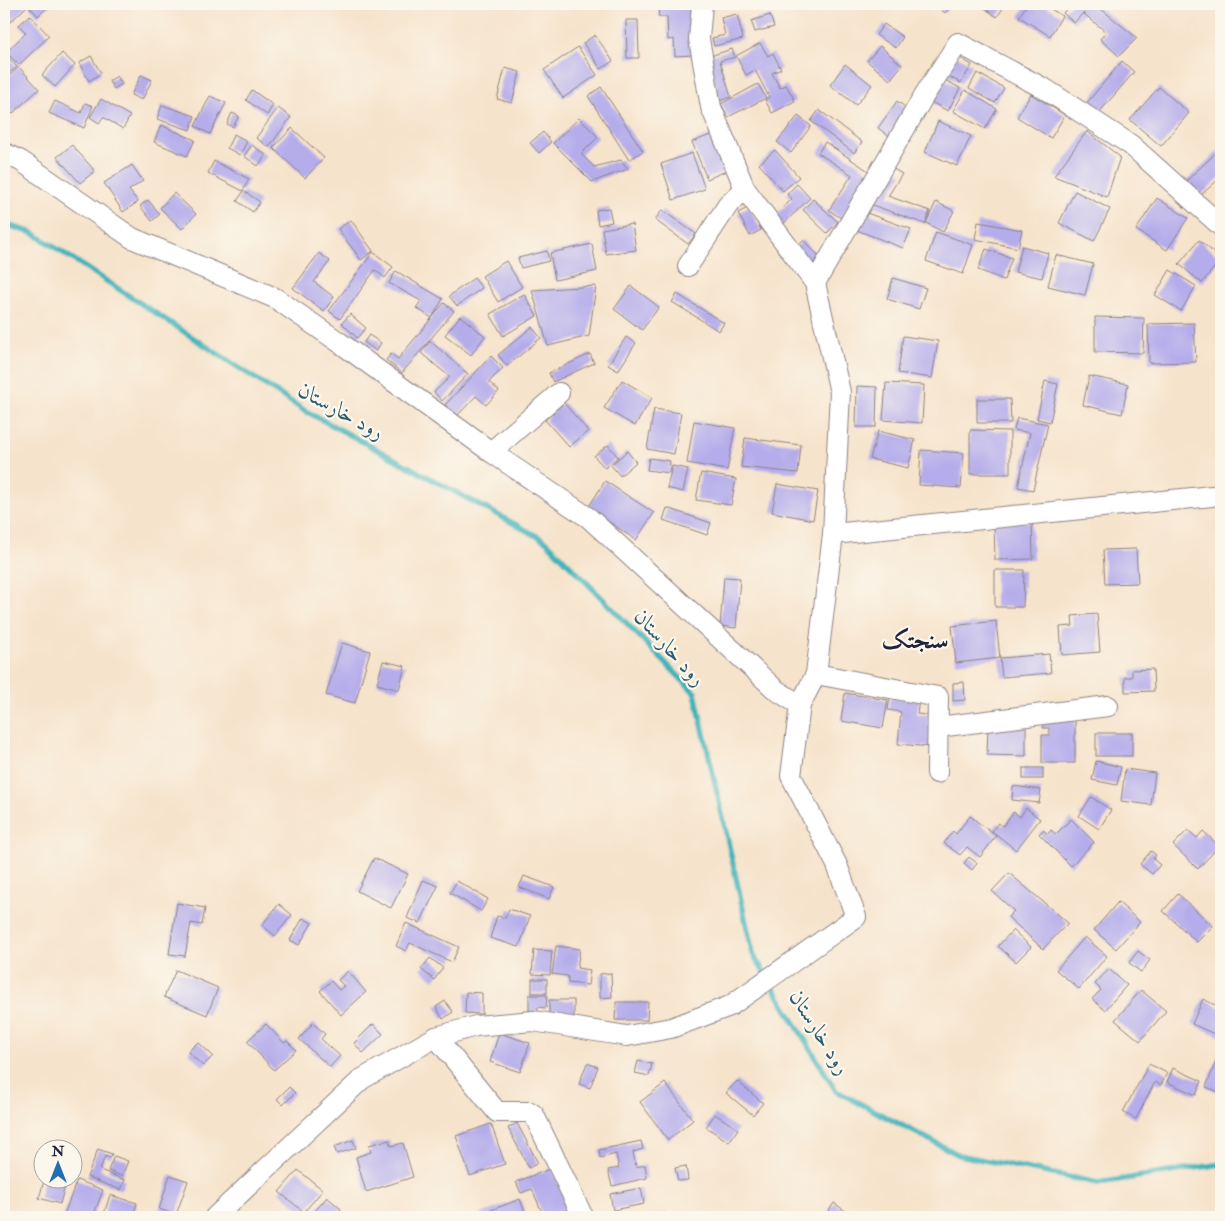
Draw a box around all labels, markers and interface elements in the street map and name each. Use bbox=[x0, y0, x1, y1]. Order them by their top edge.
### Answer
water label: رود خارستان bbox=[293, 376, 390, 446]
water label: رود خارستان bbox=[628, 603, 712, 692]
district label: سنجتک bbox=[881, 625, 949, 656]
water label: رود خارستان bbox=[783, 985, 857, 1080]
north arrow bbox=[32, 1138, 82, 1188]
text: N bbox=[51, 1143, 65, 1160]

